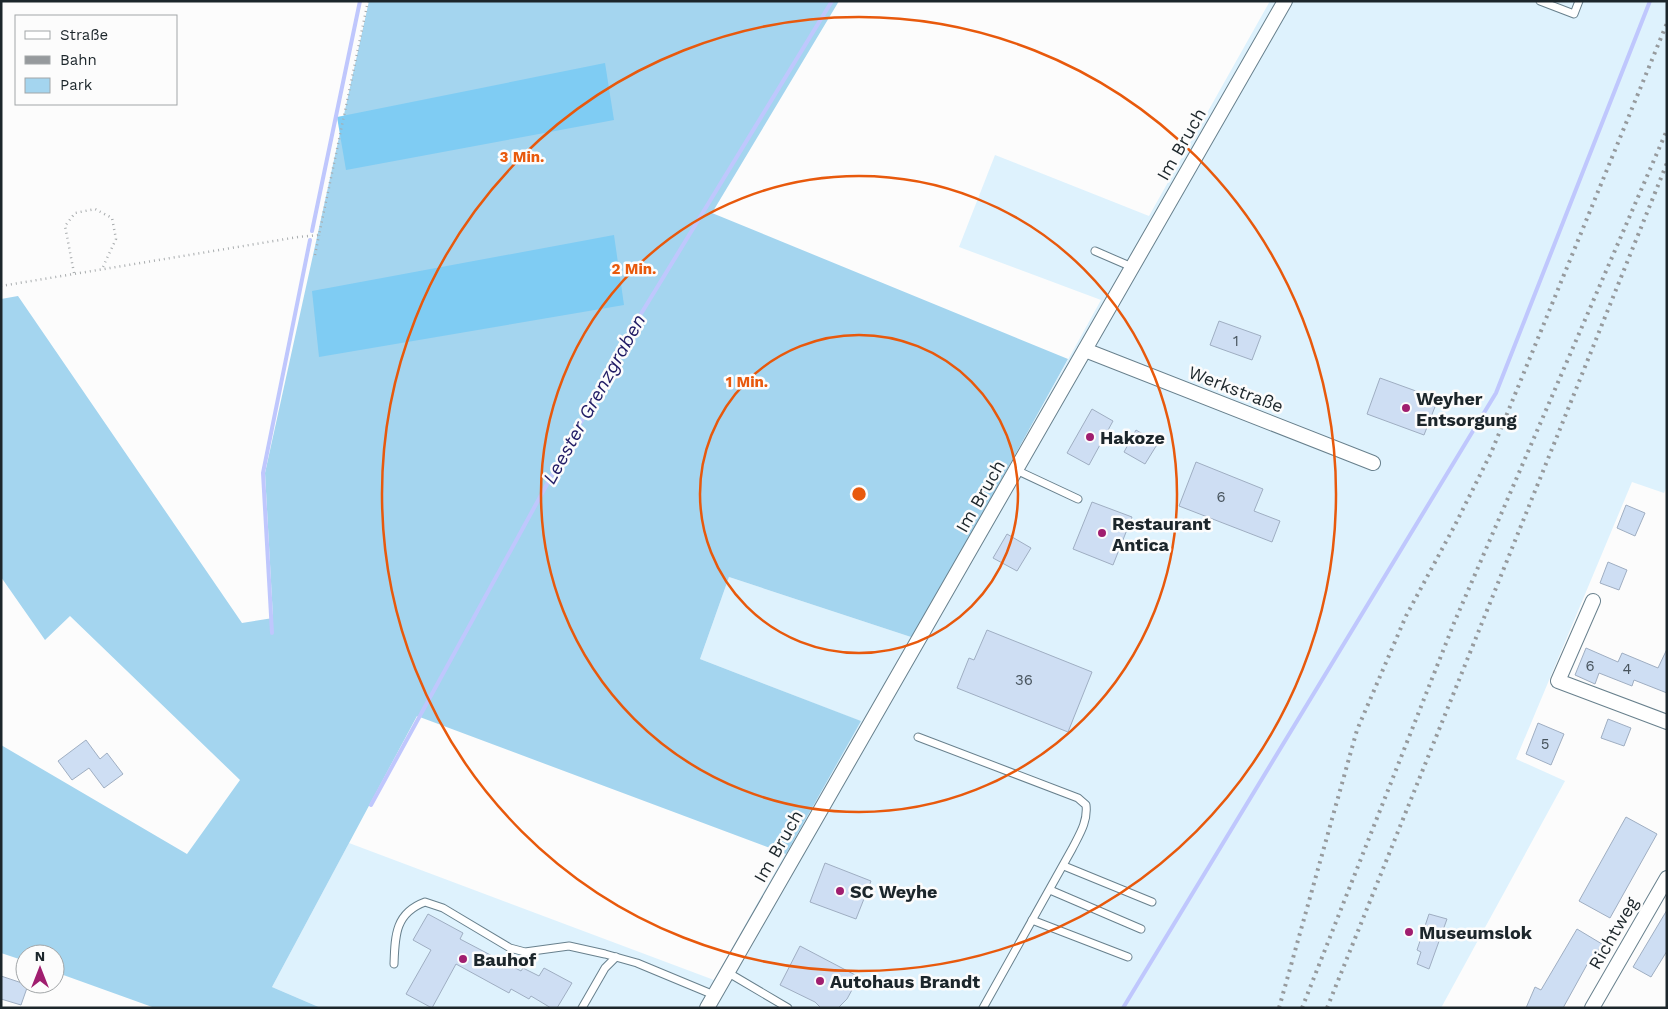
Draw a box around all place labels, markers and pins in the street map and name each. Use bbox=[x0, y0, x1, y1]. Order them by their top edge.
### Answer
place label: Weyher Entsorgung bbox=[1416, 388, 1518, 430]
marker: Weyher Entsorgung bbox=[1400, 402, 1412, 414]
place label: Hakoze bbox=[1100, 427, 1165, 448]
marker: Hakoze bbox=[1084, 431, 1096, 443]
centre of rings bbox=[850, 485, 868, 503]
place label: Restaurant Antica bbox=[1112, 513, 1211, 555]
marker: Restaurant Antica bbox=[1096, 527, 1108, 539]
place label: SC Weyhe bbox=[850, 881, 938, 902]
marker: SC Weyhe bbox=[834, 885, 846, 897]
place label: Museumslok bbox=[1419, 922, 1533, 943]
marker: Museumslok bbox=[1403, 926, 1415, 938]
place label: Bauhof bbox=[473, 949, 537, 970]
marker: Bauhof bbox=[457, 953, 469, 965]
place label: Autohaus Brandt bbox=[830, 971, 980, 992]
marker: Autohaus Brandt bbox=[814, 975, 826, 987]

